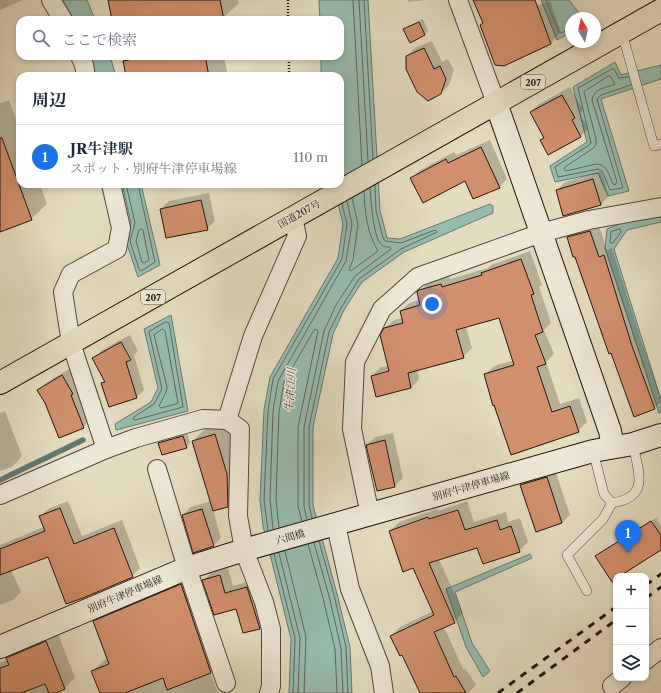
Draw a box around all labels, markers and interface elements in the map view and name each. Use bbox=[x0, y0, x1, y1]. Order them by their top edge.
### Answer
north arrow bbox=[565, 12, 601, 48]
search box bbox=[16, 16, 344, 60]
icon: search bbox=[30, 27, 52, 49]
text: ここで検索 bbox=[62, 30, 137, 49]
road number: 207 bbox=[521, 75, 545, 89]
text: 周辺 bbox=[32, 90, 66, 110]
text: JR牛津駅 bbox=[70, 139, 133, 158]
text: 1 bbox=[42, 149, 48, 165]
text: 110 m bbox=[293, 149, 328, 165]
text: スポット · 別府牛津停車場線 bbox=[70, 160, 237, 176]
street label: 国道207号 bbox=[275, 197, 323, 231]
road number: 207 bbox=[141, 290, 165, 304]
your location bbox=[422, 294, 442, 314]
water label: 牛津江川 bbox=[281, 367, 299, 412]
street label: 別府牛津停車場線 bbox=[431, 469, 511, 503]
pin: 1 bbox=[615, 520, 641, 553]
street label: 六間橋 bbox=[274, 527, 306, 547]
street label: 別府牛津停車場線 bbox=[86, 572, 164, 616]
map controls bbox=[613, 573, 649, 681]
button: + bbox=[613, 573, 649, 609]
button: − bbox=[613, 609, 649, 645]
button: layers bbox=[613, 645, 649, 681]

